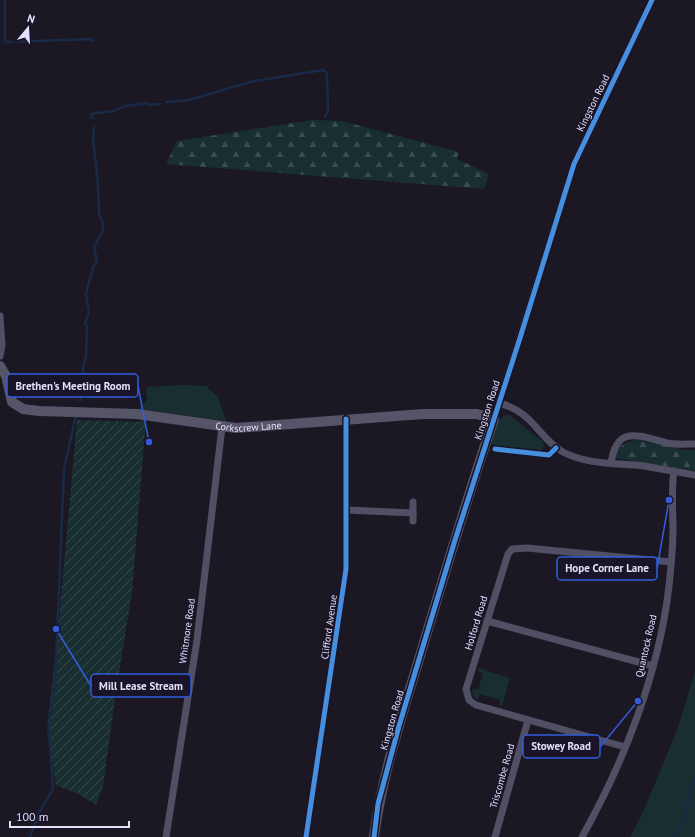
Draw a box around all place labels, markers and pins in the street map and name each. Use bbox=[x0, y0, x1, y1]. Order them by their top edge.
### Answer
callout: Brethen's Meeting Room bbox=[7, 374, 138, 397]
callout: Hope Corner Lane bbox=[557, 557, 657, 580]
callout: Mill Lease Stream bbox=[91, 674, 191, 697]
callout: Stowey Road bbox=[523, 735, 600, 758]

